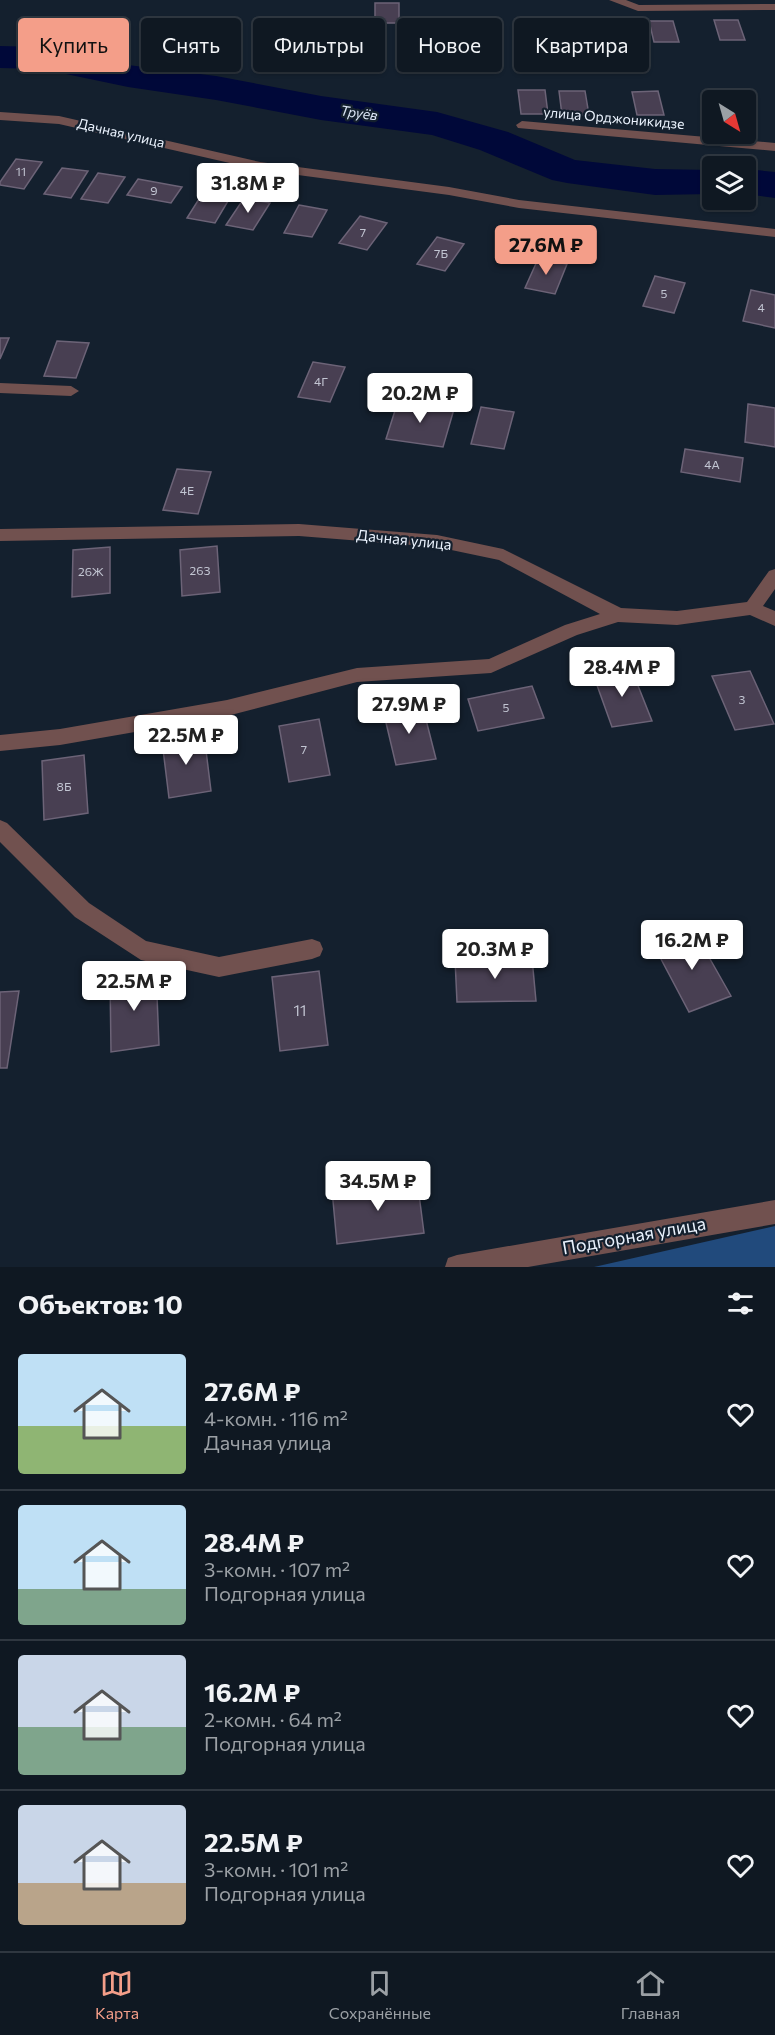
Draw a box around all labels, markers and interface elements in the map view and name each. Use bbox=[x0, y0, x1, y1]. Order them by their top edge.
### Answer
chip: Купить bbox=[18, 18, 129, 72]
chip: Снять bbox=[141, 18, 241, 72]
chip: Фильтры bbox=[253, 18, 385, 72]
chip: Новое bbox=[397, 18, 502, 72]
chip: Квартира bbox=[514, 18, 649, 72]
north arrow bbox=[702, 90, 756, 144]
map controls bbox=[702, 90, 756, 210]
water label: Труёв bbox=[339, 101, 379, 124]
street label: улица Орджоникидзе bbox=[543, 103, 685, 132]
street label: Дачная улица bbox=[76, 114, 166, 151]
button: layers bbox=[702, 156, 756, 210]
pin: 31.8M ₽ bbox=[193, 163, 303, 214]
house number: 11 bbox=[16, 164, 26, 178]
text: 31.8M ₽ bbox=[211, 170, 285, 194]
house number: 9 bbox=[150, 183, 158, 197]
house number: 7 bbox=[360, 225, 366, 239]
pin: 27.6M ₽ bbox=[491, 225, 601, 276]
text: 27.6M ₽ bbox=[509, 232, 583, 256]
house number: 7Б bbox=[434, 246, 448, 260]
house number: 5 bbox=[661, 286, 668, 300]
house number: 4 bbox=[757, 300, 765, 314]
pin: 20.2M ₽ bbox=[365, 373, 475, 424]
house number: 4Г bbox=[314, 374, 328, 388]
text: 20.2M ₽ bbox=[381, 380, 459, 404]
house number: 4А bbox=[704, 457, 720, 471]
house number: 4Е bbox=[180, 483, 194, 497]
street label: Дачная улица bbox=[356, 525, 453, 553]
house number: 26З bbox=[190, 563, 211, 577]
house number: 26Ж bbox=[78, 564, 105, 578]
pin: 28.4M ₽ bbox=[567, 647, 677, 698]
text: 28.4M ₽ bbox=[583, 654, 661, 678]
pin: 27.9M ₽ bbox=[354, 684, 464, 735]
text: 27.9M ₽ bbox=[372, 691, 446, 715]
house number: 3 bbox=[739, 692, 746, 706]
house number: 5 bbox=[503, 700, 510, 714]
pin: 22.5M ₽ bbox=[131, 715, 241, 766]
text: 22.5M ₽ bbox=[148, 722, 224, 746]
house number: 7 bbox=[301, 742, 307, 756]
house number: 8Б bbox=[57, 779, 72, 793]
pin: 16.2M ₽ bbox=[637, 920, 747, 971]
text: 16.2M ₽ bbox=[655, 927, 729, 951]
pin: 20.3M ₽ bbox=[440, 929, 550, 980]
text: 20.3M ₽ bbox=[456, 936, 534, 960]
pin: 22.5M ₽ bbox=[79, 961, 189, 1012]
text: 22.5M ₽ bbox=[96, 968, 172, 992]
house number: 11 bbox=[294, 1001, 306, 1019]
pin: 34.5M ₽ bbox=[323, 1161, 433, 1212]
text: 34.5M ₽ bbox=[339, 1168, 417, 1192]
street label: Подгорная улица bbox=[560, 1212, 707, 1258]
icon: filters bbox=[724, 1287, 757, 1320]
text: Объектов: 10 bbox=[18, 1288, 183, 1319]
text: 27.6M ₽ bbox=[204, 1375, 301, 1406]
icon: home bbox=[66, 1378, 138, 1450]
icon: heart bbox=[724, 1398, 757, 1431]
text: 4-комн. · 116 m² bbox=[204, 1406, 348, 1430]
text: Дачная улица bbox=[204, 1430, 331, 1454]
text: 28.4M ₽ bbox=[204, 1526, 304, 1557]
icon: home bbox=[66, 1529, 138, 1601]
icon: heart bbox=[724, 1549, 757, 1582]
text: 3-комн. · 107 m² bbox=[204, 1557, 350, 1581]
text: Подгорная улица bbox=[204, 1581, 366, 1605]
text: 16.2M ₽ bbox=[204, 1676, 300, 1707]
icon: home bbox=[66, 1679, 138, 1751]
icon: heart bbox=[724, 1699, 757, 1732]
text: 2-комн. · 64 m² bbox=[204, 1707, 342, 1731]
text: Подгорная улица bbox=[204, 1731, 366, 1755]
text: 22.5M ₽ bbox=[204, 1826, 303, 1857]
icon: home bbox=[66, 1829, 138, 1901]
icon: heart bbox=[724, 1849, 757, 1882]
text: 3-комн. · 101 m² bbox=[204, 1857, 348, 1881]
text: Подгорная улица bbox=[204, 1881, 366, 1905]
tab: Карта bbox=[95, 1967, 139, 2022]
tab: Сохранённые bbox=[329, 1967, 431, 2022]
tab: Главная bbox=[621, 1967, 680, 2022]

